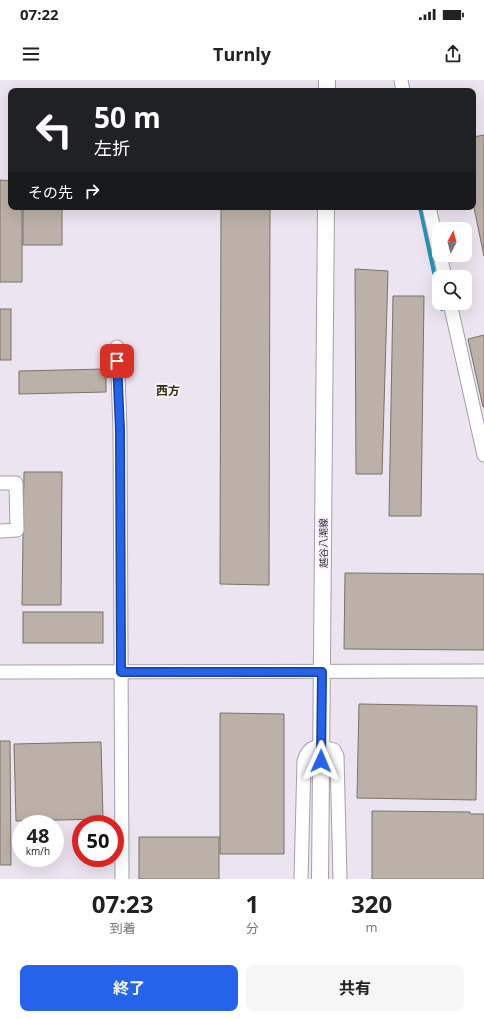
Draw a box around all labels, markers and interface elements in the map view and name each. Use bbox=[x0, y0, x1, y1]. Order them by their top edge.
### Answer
text: 07:22 bbox=[20, 4, 59, 24]
text: Turnly bbox=[213, 42, 271, 66]
icon: menu bbox=[20, 43, 42, 65]
icon: share bbox=[442, 43, 464, 65]
text: 50 m bbox=[94, 98, 161, 136]
icon: left bbox=[28, 104, 80, 156]
text: 左折 bbox=[94, 136, 130, 160]
icon: right bbox=[81, 180, 103, 202]
text: その先 bbox=[28, 182, 73, 202]
north arrow bbox=[432, 222, 472, 262]
map controls bbox=[432, 222, 472, 310]
button: search bbox=[432, 270, 472, 310]
pin bbox=[100, 344, 134, 378]
icon: arrive bbox=[106, 350, 128, 372]
district label: 西方 bbox=[156, 382, 180, 399]
street label: 越谷八潮線 bbox=[316, 518, 330, 568]
position arrow bbox=[300, 740, 342, 782]
speed limit sign: 50 bbox=[72, 815, 124, 867]
text: 48 bbox=[27, 822, 49, 849]
text: km/h bbox=[26, 844, 50, 858]
text: 07:23 bbox=[92, 887, 154, 920]
text: 1 bbox=[245, 887, 259, 920]
text: 320 bbox=[351, 887, 392, 920]
text: m bbox=[366, 918, 378, 936]
text: 到着 bbox=[110, 919, 136, 937]
text: 分 bbox=[246, 919, 259, 937]
button: 終了 bbox=[20, 965, 238, 1011]
button: 共有 bbox=[246, 965, 464, 1011]

